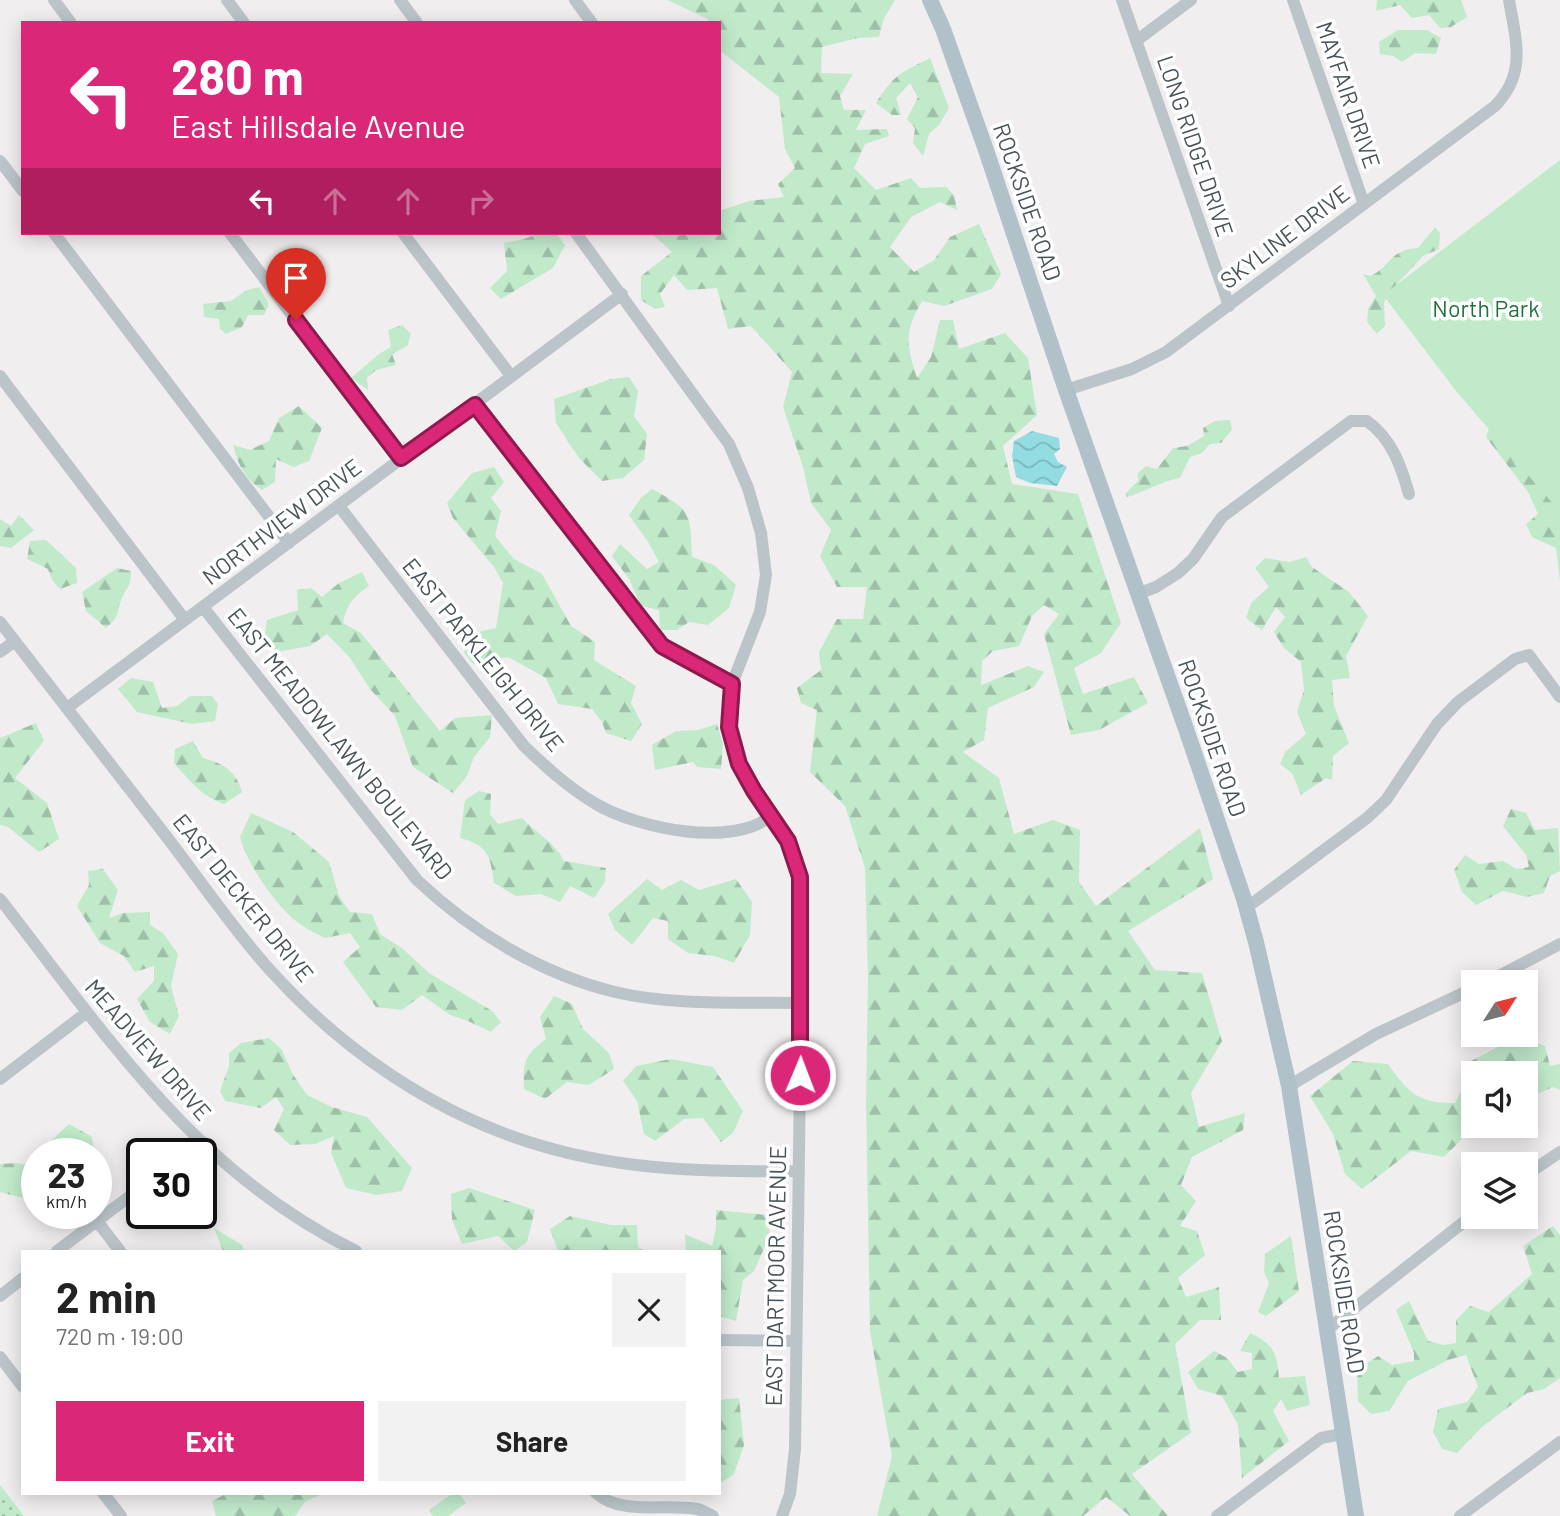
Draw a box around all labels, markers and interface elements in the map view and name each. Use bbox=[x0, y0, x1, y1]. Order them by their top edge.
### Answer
street label: MAYFAIR DRIVE bbox=[1311, 18, 1387, 172]
text: 280 m bbox=[171, 46, 304, 105]
icon: left bbox=[56, 49, 147, 140]
street label: LONG RIDGE DRIVE bbox=[1152, 51, 1240, 240]
text: East Hillsdale Avenue bbox=[171, 106, 466, 144]
street label: ROCKSIDE ROAD bbox=[988, 119, 1068, 284]
street label: SKYLINE DRIVE bbox=[1214, 178, 1355, 294]
icon: left bbox=[243, 182, 281, 220]
icon: ahead bbox=[316, 182, 354, 220]
icon: ahead bbox=[389, 182, 427, 220]
icon: right bbox=[462, 182, 500, 220]
pin bbox=[266, 248, 326, 320]
icon: arrive bbox=[277, 259, 315, 297]
park label: North Park bbox=[1432, 294, 1540, 322]
street label: NORTHVIEW DRIVE bbox=[196, 452, 366, 590]
street label: EAST PARKLEIGH DRIVE bbox=[397, 552, 570, 757]
street label: EAST MEADOWLAWN BOULEVARD bbox=[222, 602, 459, 885]
street label: ROCKSIDE ROAD bbox=[1173, 655, 1253, 820]
street label: EAST DECKER DRIVE bbox=[168, 808, 320, 987]
north arrow bbox=[1461, 970, 1538, 1046]
map controls bbox=[1461, 970, 1538, 1229]
street label: MEADVIEW DRIVE bbox=[80, 973, 218, 1126]
position arrow bbox=[763, 1038, 837, 1112]
button: sound bbox=[1461, 1061, 1538, 1138]
speed limit sign: 30 bbox=[126, 1138, 217, 1229]
street label: EAST DARTMOOR AVENUE bbox=[759, 1145, 791, 1406]
button: layers bbox=[1461, 1152, 1538, 1229]
text: 23 bbox=[47, 1153, 86, 1195]
text: km/h bbox=[46, 1190, 87, 1212]
street label: ROCKSIDE ROAD bbox=[1318, 1208, 1372, 1375]
text: 2 min bbox=[56, 1271, 157, 1321]
button: close bbox=[612, 1273, 686, 1347]
text: 720 m · 19:00 bbox=[56, 1322, 184, 1350]
button: Exit bbox=[56, 1401, 364, 1481]
button: Share bbox=[378, 1401, 686, 1481]

